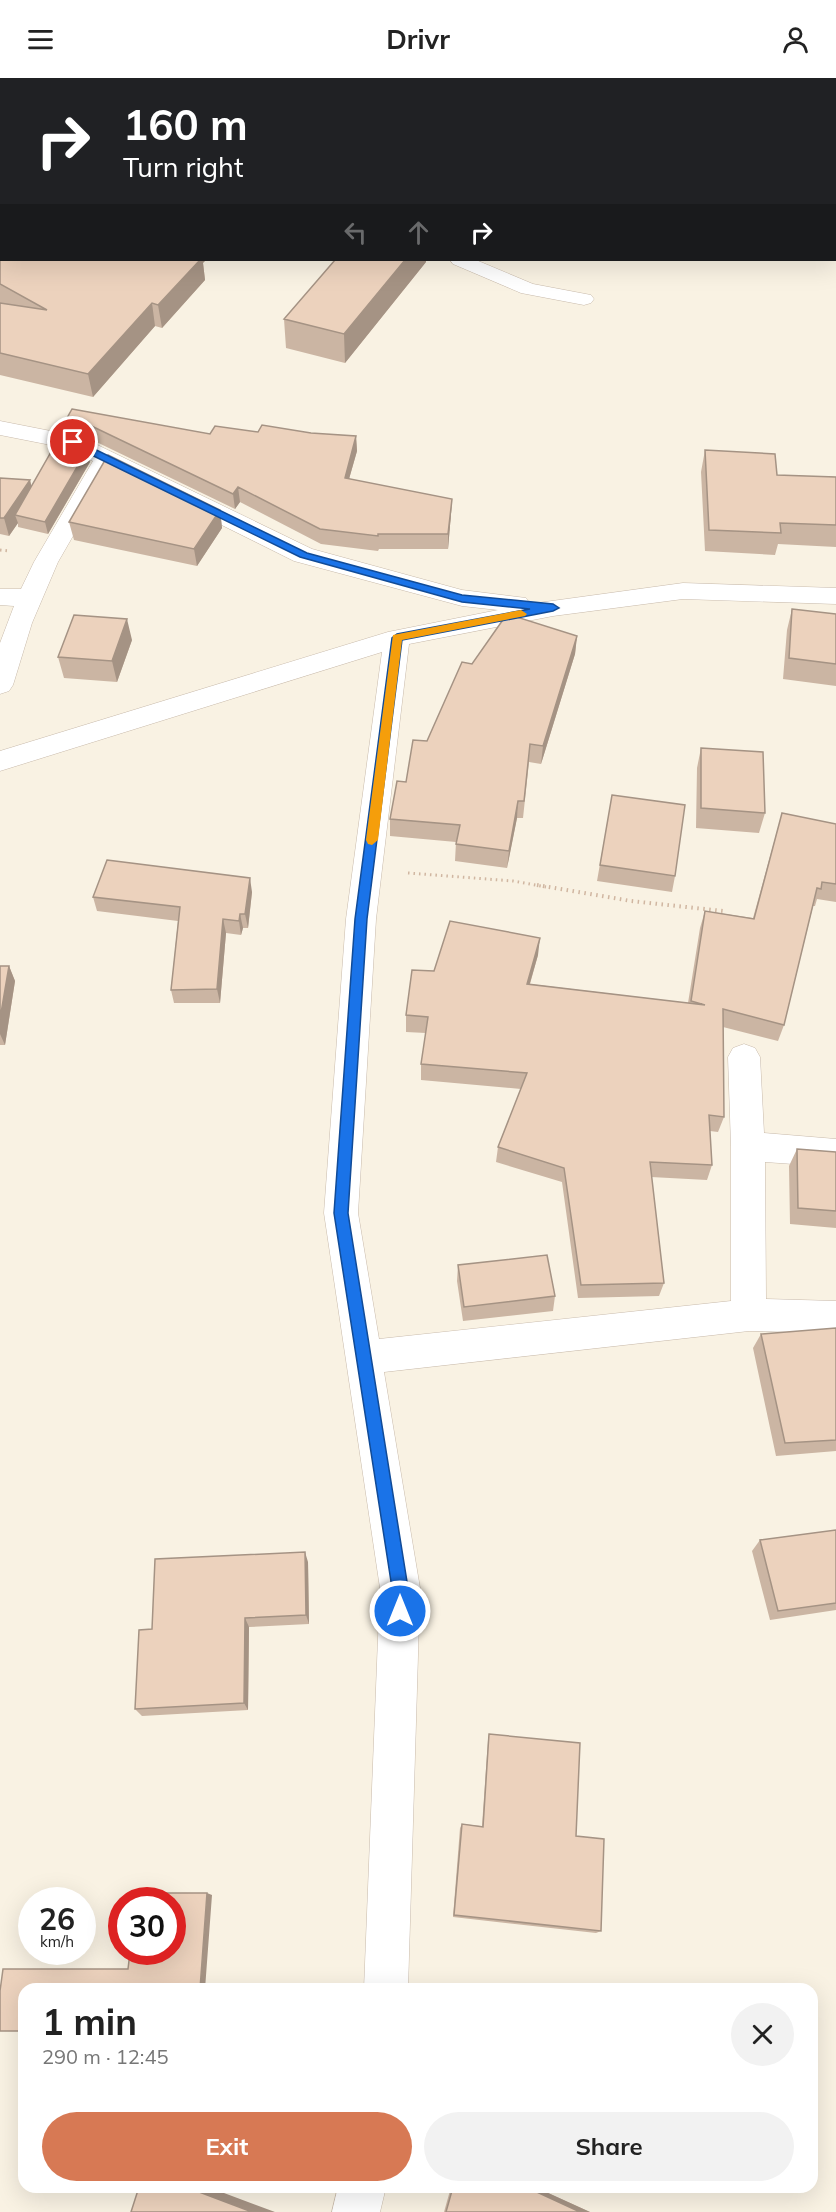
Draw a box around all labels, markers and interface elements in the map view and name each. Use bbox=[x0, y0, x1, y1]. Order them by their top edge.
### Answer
text: Drivr bbox=[386, 22, 450, 56]
icon: menu bbox=[24, 23, 57, 56]
icon: person bbox=[779, 23, 812, 56]
text: 160 m bbox=[123, 98, 248, 151]
icon: right bbox=[24, 102, 102, 180]
text: Turn right bbox=[123, 150, 243, 184]
icon: left bbox=[339, 216, 372, 249]
icon: ahead bbox=[402, 216, 435, 249]
icon: right bbox=[465, 216, 498, 249]
pin bbox=[47, 416, 98, 467]
icon: arrive bbox=[56, 425, 89, 458]
position arrow bbox=[368, 1579, 432, 1643]
speed limit sign: 30 bbox=[108, 1887, 186, 1965]
text: 26 bbox=[39, 1900, 75, 1938]
text: km/h bbox=[40, 1932, 74, 1951]
text: 1 min bbox=[42, 1999, 137, 2044]
button: close bbox=[731, 2003, 794, 2066]
text: 290 m · 12:45 bbox=[42, 2044, 168, 2069]
button: Exit bbox=[42, 2112, 412, 2181]
button: Share bbox=[424, 2112, 794, 2181]

